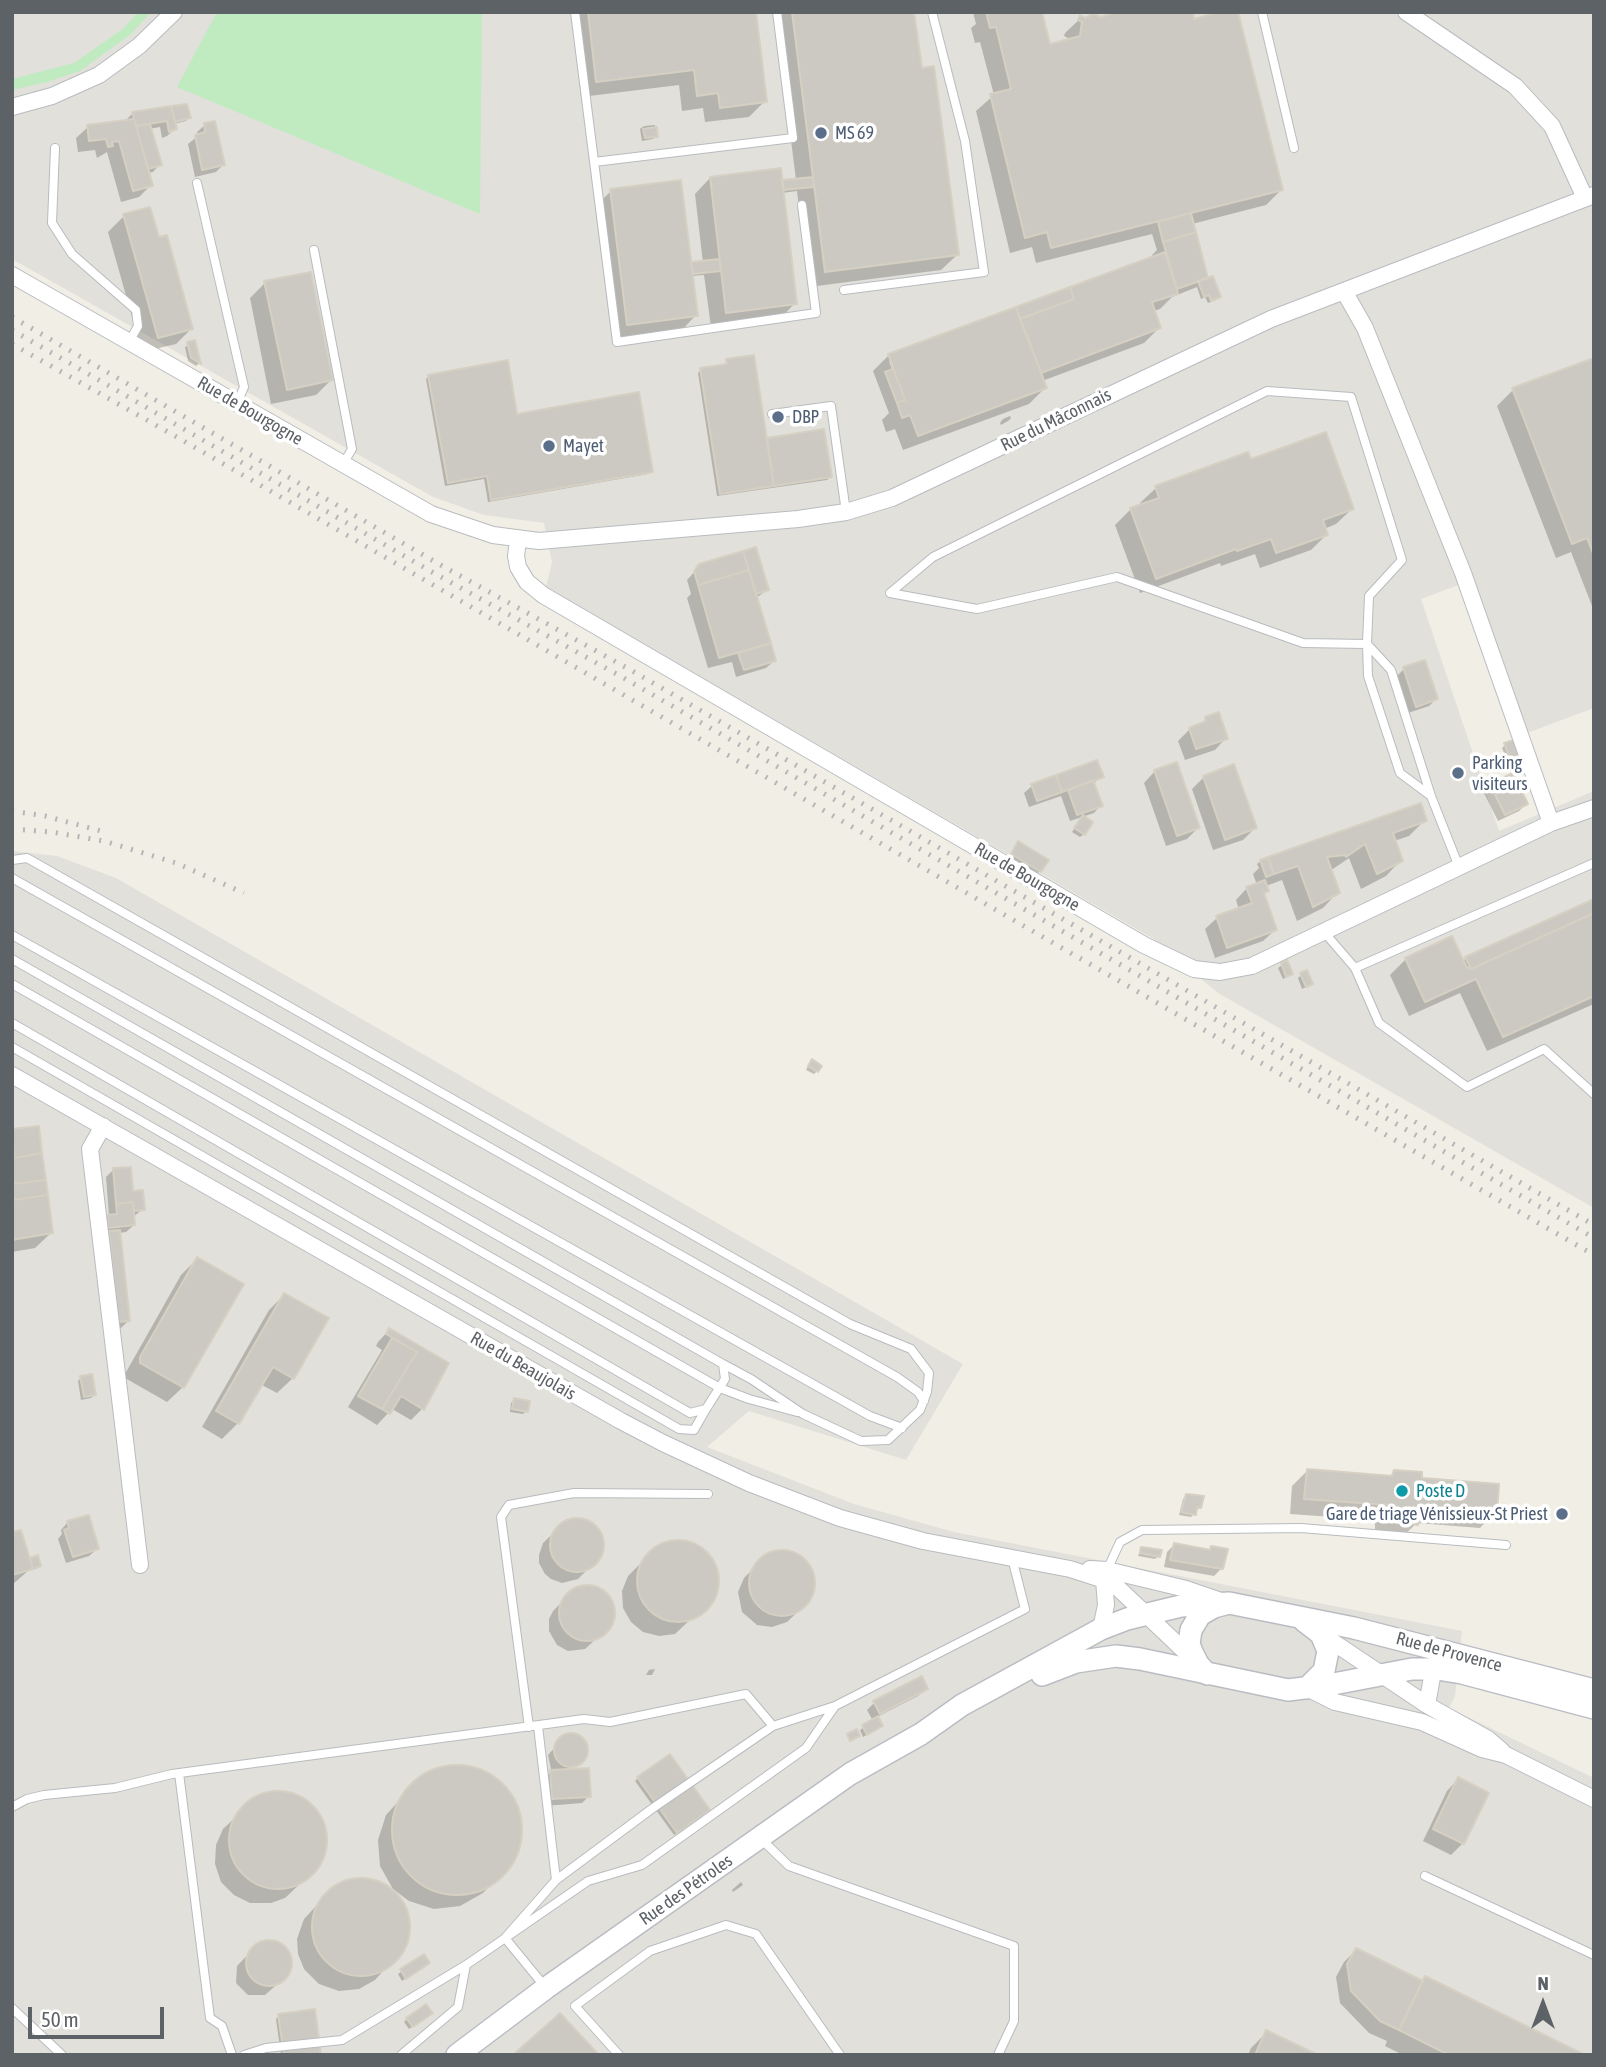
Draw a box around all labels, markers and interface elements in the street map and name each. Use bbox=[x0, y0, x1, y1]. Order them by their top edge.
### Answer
place label: MS 69 bbox=[835, 122, 874, 144]
marker: MS 69 bbox=[813, 125, 829, 141]
street label: Rue de Bourgogne bbox=[193, 372, 307, 450]
street label: Rue du Mâconnais bbox=[997, 384, 1115, 456]
place label: DBP bbox=[792, 406, 819, 428]
marker: DBP bbox=[770, 409, 786, 425]
place label: Mayet bbox=[563, 435, 604, 457]
marker: Mayet bbox=[541, 438, 557, 454]
place label: Parking visiteurs bbox=[1472, 752, 1528, 794]
marker: Parking visiteurs bbox=[1450, 765, 1466, 781]
street label: Rue de Bourgogne bbox=[970, 838, 1084, 916]
street label: Rue du Beaujolais bbox=[466, 1327, 580, 1405]
place label: Poste D bbox=[1416, 1480, 1465, 1502]
marker: Poste D bbox=[1394, 1483, 1410, 1499]
place label: Gare de triage Vénissieux-St Priest bbox=[1326, 1503, 1548, 1525]
marker: Gare de triage Vénissieux-St Priest bbox=[1554, 1506, 1570, 1522]
street label: Rue de Provence bbox=[1394, 1627, 1504, 1677]
street label: Rue des Pétroles bbox=[635, 1850, 737, 1930]
north arrow bbox=[1508, 1969, 1578, 2039]
text: N bbox=[1537, 1972, 1549, 1994]
scale bar bbox=[32, 1994, 168, 2038]
text: 50 m bbox=[41, 2007, 79, 2031]

